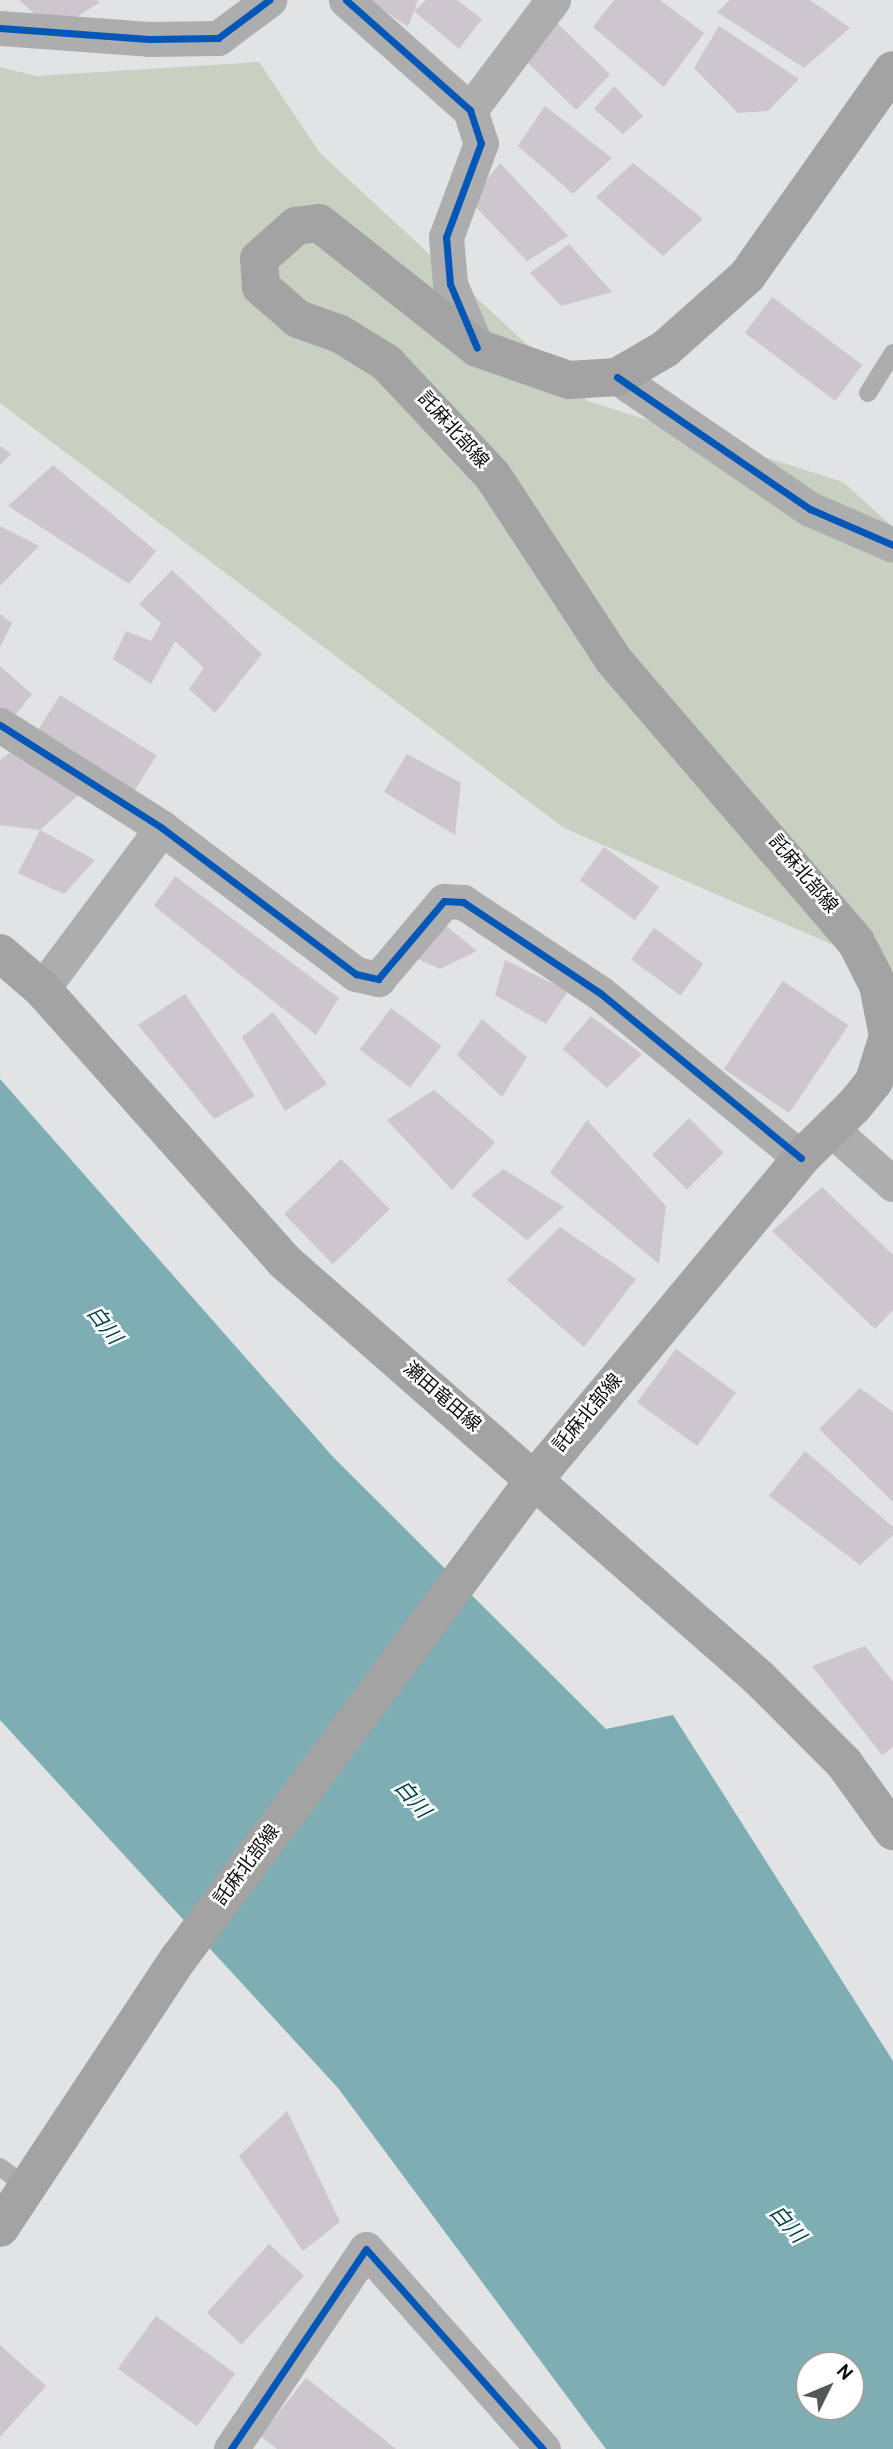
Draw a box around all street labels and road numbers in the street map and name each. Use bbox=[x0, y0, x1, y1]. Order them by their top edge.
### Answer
street label: 託麻北部線 bbox=[412, 388, 492, 474]
street label: 託麻北部線 bbox=[763, 831, 841, 919]
street label: 瀬田竜田線 bbox=[398, 1358, 484, 1438]
street label: 託麻北部線 bbox=[550, 1370, 628, 1458]
street label: 託麻北部線 bbox=[210, 1821, 286, 1911]

